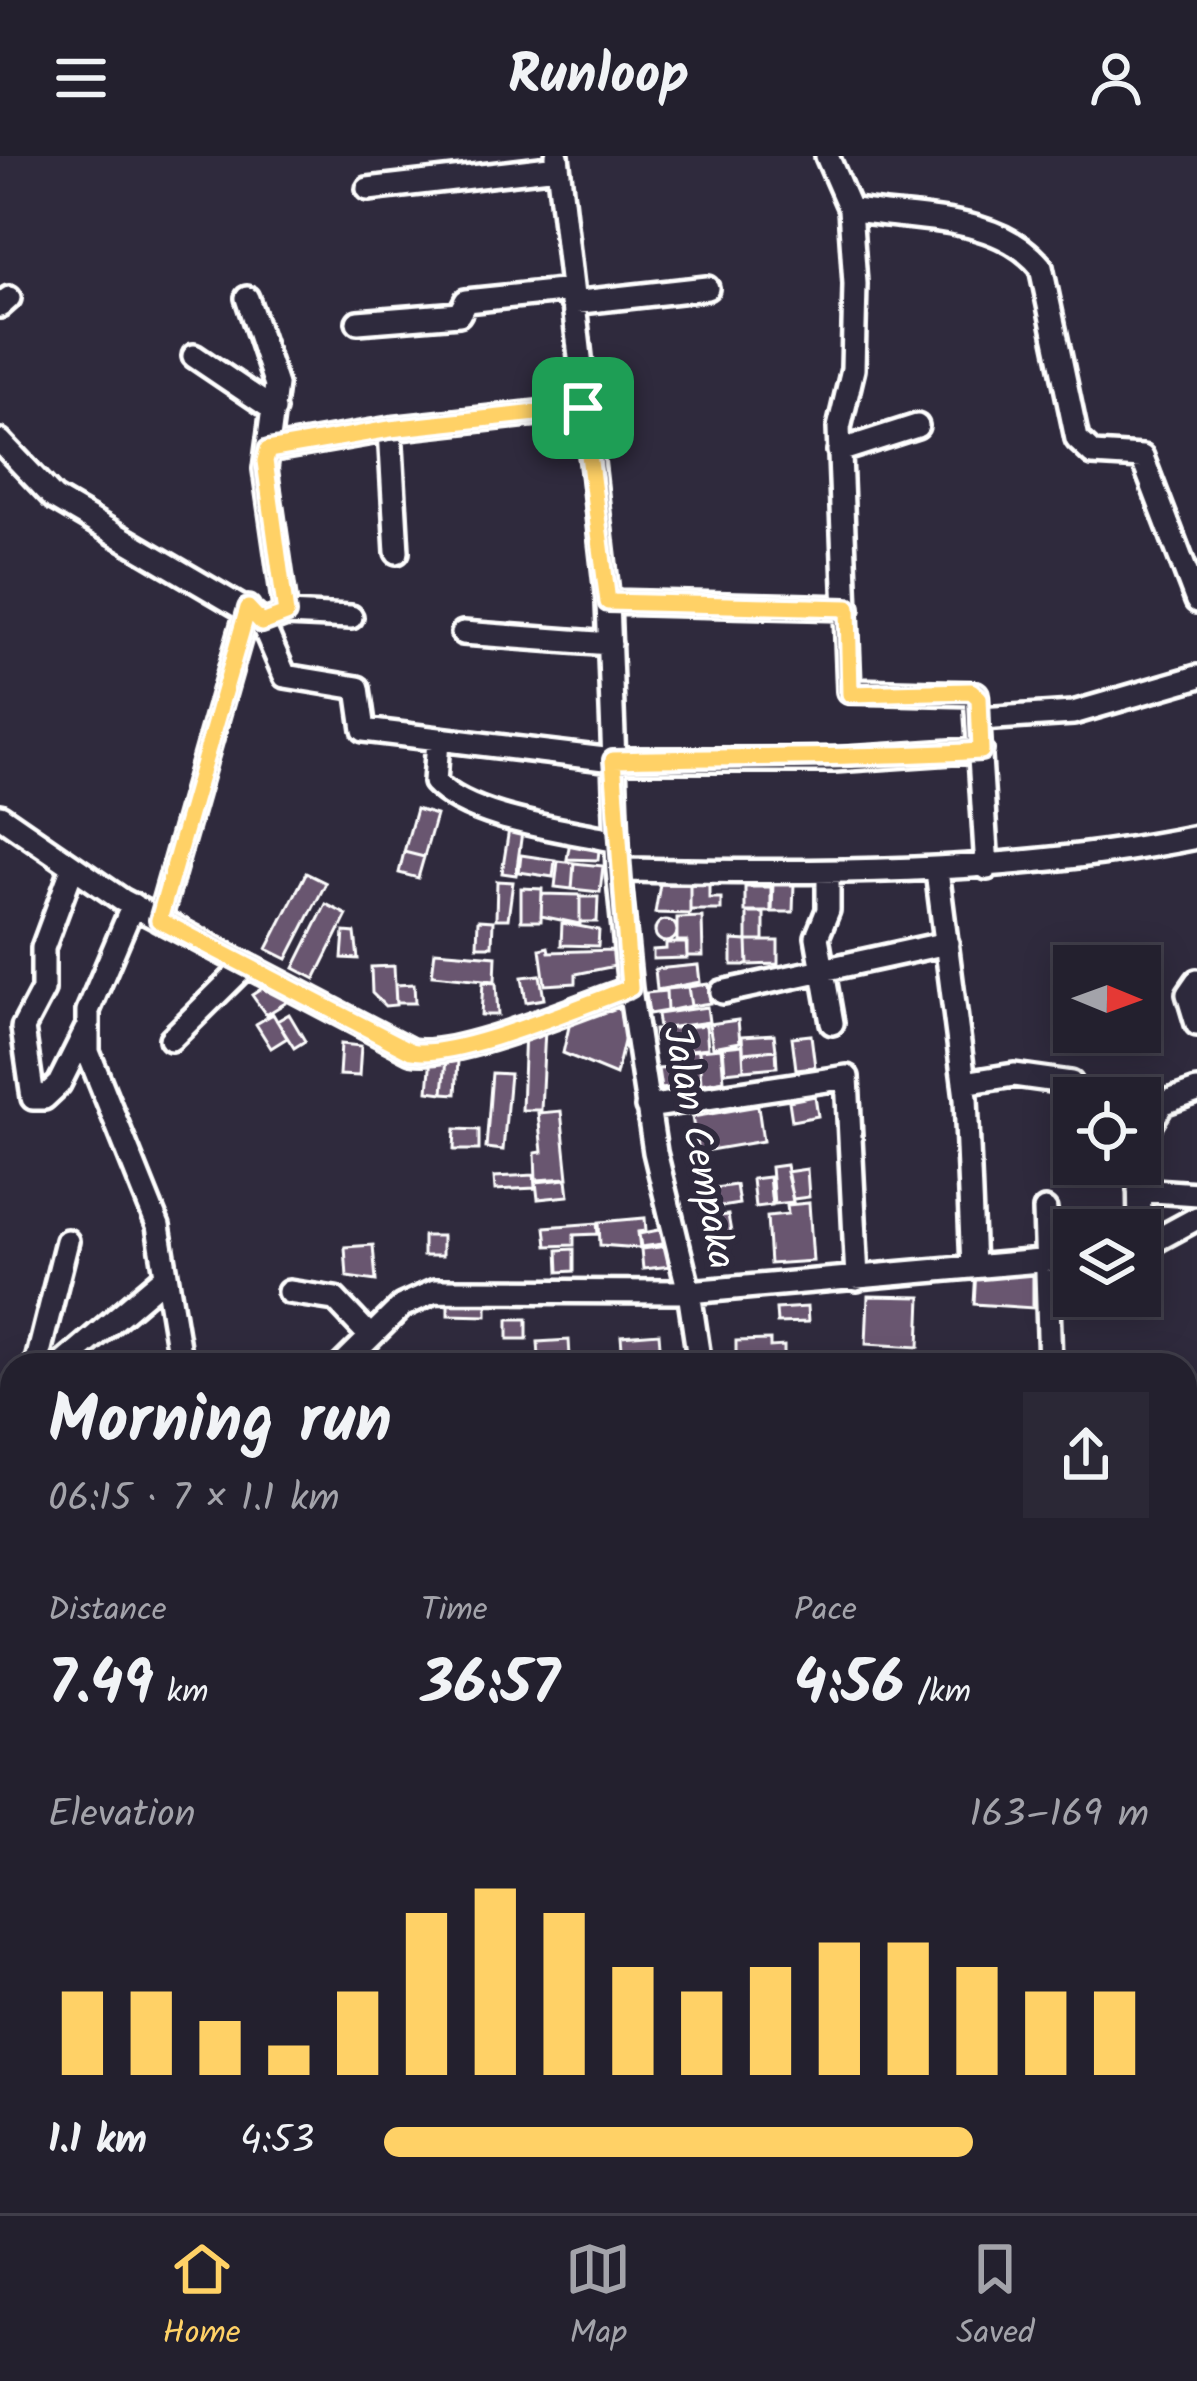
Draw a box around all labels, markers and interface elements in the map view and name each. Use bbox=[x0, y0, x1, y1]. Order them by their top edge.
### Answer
text: Runloop bbox=[508, 35, 689, 121]
icon: menu bbox=[48, 45, 114, 111]
icon: person bbox=[1083, 45, 1149, 111]
pin bbox=[532, 357, 634, 459]
icon: arrive bbox=[550, 375, 616, 441]
north arrow bbox=[1053, 945, 1161, 1053]
map controls bbox=[1053, 945, 1161, 1317]
street label: Jalan Cempaka bbox=[643, 1021, 751, 1275]
button: locate bbox=[1053, 1077, 1161, 1185]
button: layers bbox=[1053, 1209, 1161, 1317]
text: Morning run bbox=[48, 1371, 392, 1476]
button: share bbox=[1023, 1392, 1149, 1518]
text: 06:15 · 7 × 1.1 km bbox=[48, 1469, 340, 1531]
text: Distance bbox=[48, 1585, 167, 1638]
text: Time bbox=[421, 1585, 488, 1638]
text: Pace bbox=[794, 1585, 857, 1638]
text: 7.49 bbox=[48, 1638, 154, 1734]
text: 36:57 bbox=[421, 1638, 560, 1734]
text: 4:56 bbox=[794, 1638, 904, 1734]
text: km bbox=[154, 1667, 209, 1720]
text: /km bbox=[904, 1667, 971, 1720]
text: Elevation bbox=[48, 1785, 196, 1847]
text: 163–169 m bbox=[969, 1785, 1149, 1847]
text: 1.1 km bbox=[48, 2111, 147, 2173]
text: 4:53 bbox=[240, 2111, 314, 2173]
tab: Home bbox=[162, 2236, 241, 2361]
tab: Map bbox=[565, 2236, 631, 2361]
tab: Saved bbox=[956, 2236, 1035, 2361]

